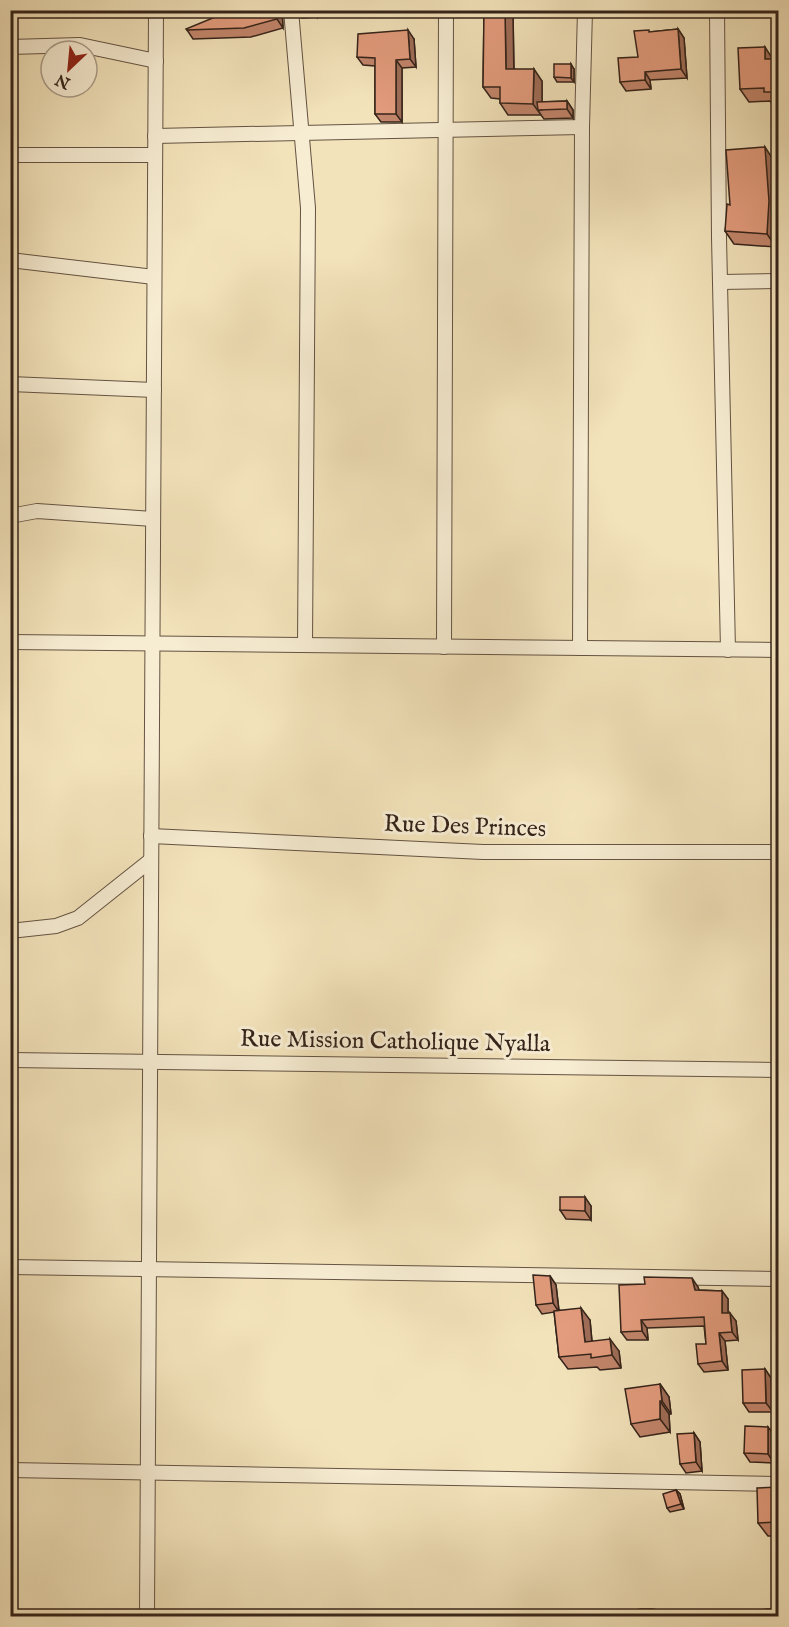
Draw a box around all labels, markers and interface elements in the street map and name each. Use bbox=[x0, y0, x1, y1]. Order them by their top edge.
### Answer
north arrow bbox=[39, 39, 99, 99]
text: N bbox=[53, 69, 75, 93]
street label: Rue Des Princes bbox=[383, 809, 547, 845]
street label: Rue Mission Catholique Nyalla bbox=[240, 1024, 551, 1060]

